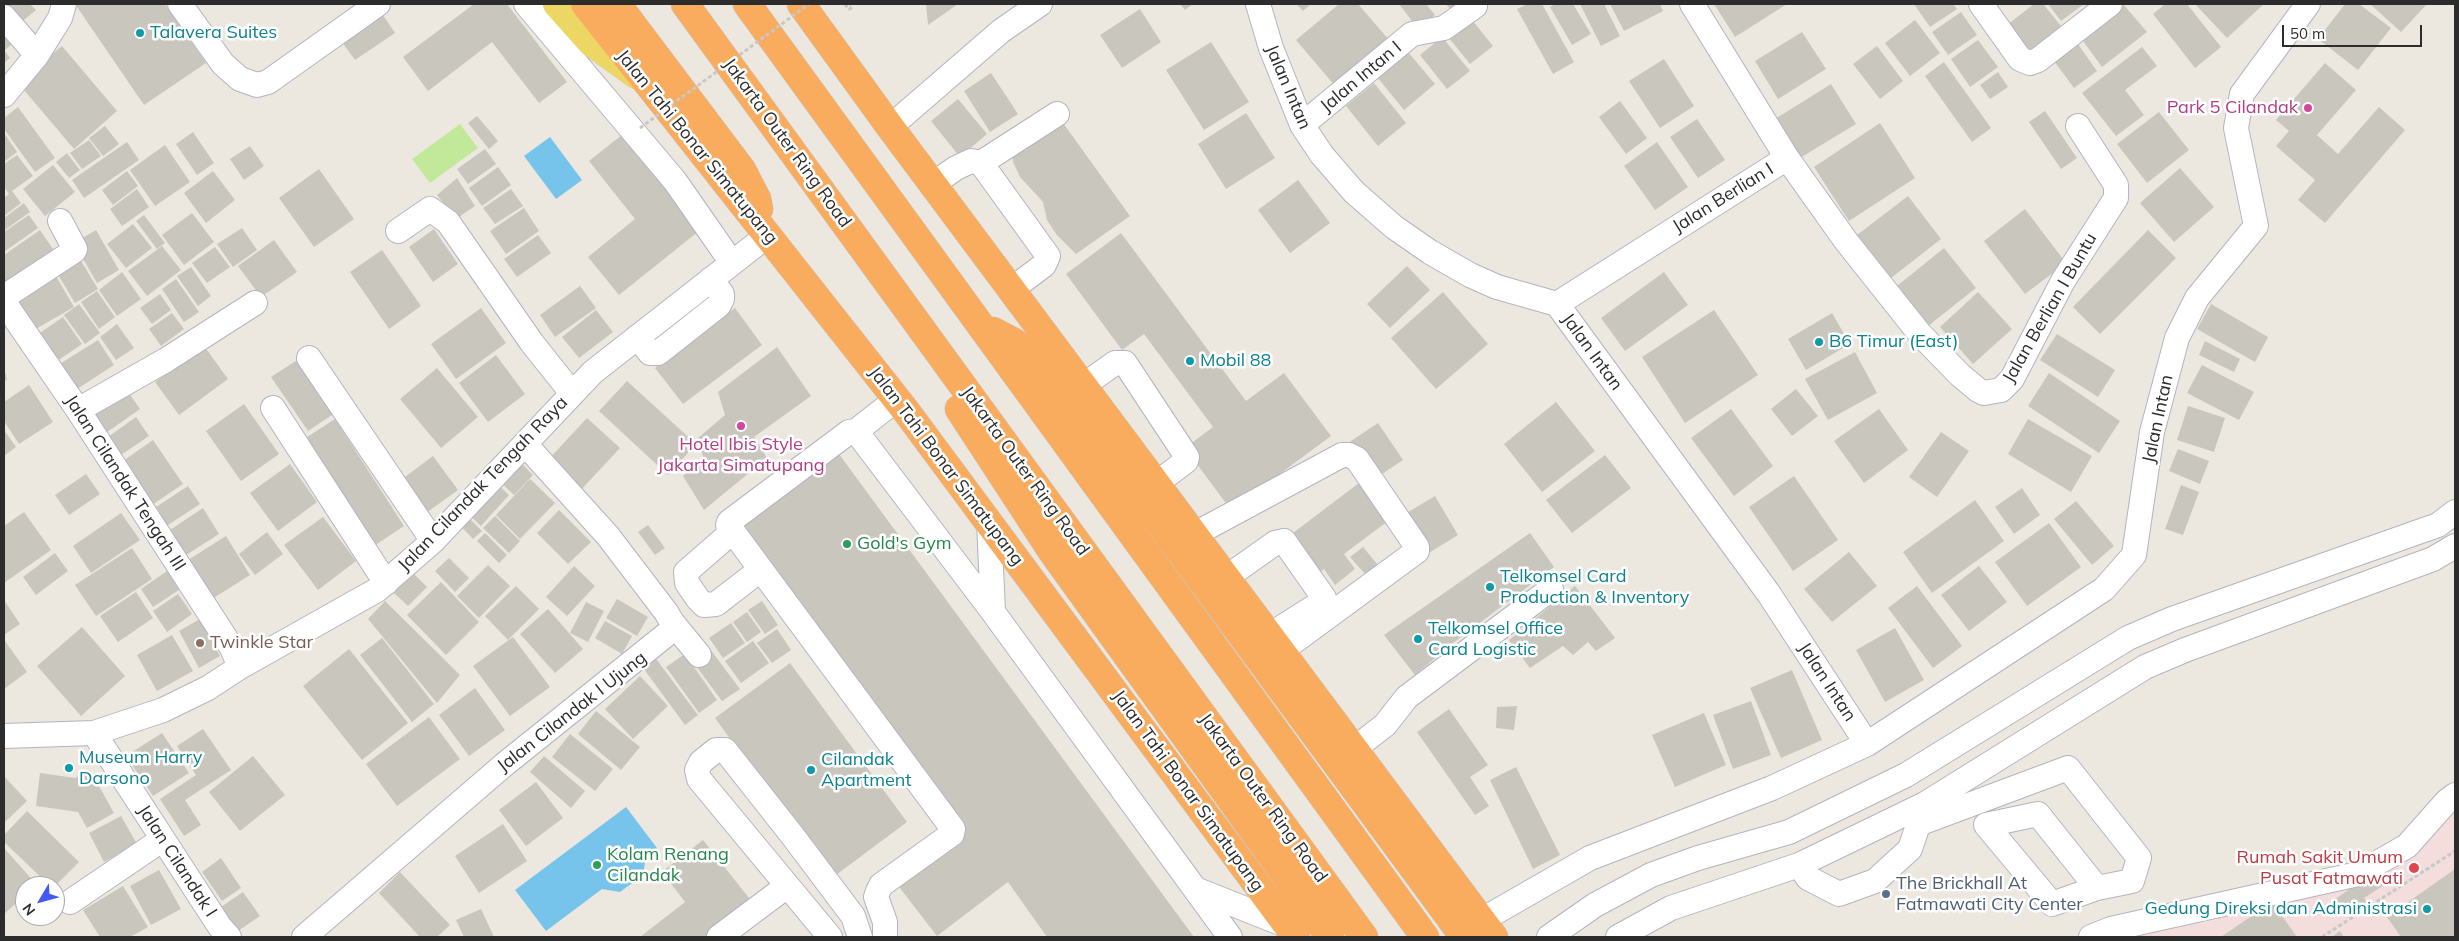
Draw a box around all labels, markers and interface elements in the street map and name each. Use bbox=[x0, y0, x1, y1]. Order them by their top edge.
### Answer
scale bar bbox=[2284, 15, 2424, 47]
place label: Talavera Suites bbox=[150, 22, 277, 44]
text: 50 m bbox=[2290, 24, 2325, 43]
marker: Talavera Suites bbox=[134, 27, 146, 39]
street label: Jalan Intan I bbox=[1316, 37, 1406, 117]
street label: Jalan Intan bbox=[1260, 41, 1316, 133]
street label: Jalan Tahi Bonar Simatupang bbox=[612, 45, 782, 249]
street label: Jakarta Outer Ring Road bbox=[718, 54, 856, 232]
place label: Park 5 Cilandak bbox=[2167, 97, 2298, 119]
marker: Park 5 Cilandak bbox=[2302, 102, 2314, 114]
street label: Jalan Berlian I bbox=[1669, 158, 1777, 238]
street label: Jalan Berlian I Buntu bbox=[1998, 229, 2102, 387]
street label: Jalan Intan bbox=[1557, 309, 1627, 395]
place label: B6 Timur (East) bbox=[1829, 331, 1959, 353]
marker: B6 Timur (East) bbox=[1813, 336, 1825, 348]
place label: Mobil 88 bbox=[1200, 350, 1271, 372]
marker: Mobil 88 bbox=[1184, 355, 1196, 367]
street label: Jalan Tahi Bonar Simatupang bbox=[864, 362, 1028, 570]
street label: Jalan Intan bbox=[2138, 373, 2178, 465]
street label: Jakarta Outer Ring Road bbox=[956, 382, 1094, 560]
street label: Jalan Cilandak Tengah III bbox=[60, 391, 190, 575]
street label: Jalan Cilandak Tengah Raya bbox=[394, 392, 572, 576]
marker: Hotel Ibis Style Jakarta Simatupang bbox=[735, 420, 747, 432]
place label: Hotel Ibis Style Jakarta Simatupang bbox=[657, 434, 825, 476]
place label: Gold's Gym bbox=[857, 533, 952, 555]
marker: Gold's Gym bbox=[841, 538, 853, 550]
place label: Telkomsel Card Production & Inventory bbox=[1500, 566, 1689, 608]
marker: Telkomsel Card Production & Inventory bbox=[1484, 581, 1496, 593]
place label: Telkomsel Office Card Logistic bbox=[1428, 618, 1563, 660]
place label: Twinkle Star bbox=[210, 632, 313, 654]
marker: Telkomsel Office Card Logistic bbox=[1412, 633, 1424, 645]
marker: Twinkle Star bbox=[194, 637, 206, 649]
street label: Jalan Intan bbox=[1793, 638, 1861, 726]
street label: Jalan Cilandak I Ujung bbox=[493, 647, 651, 777]
street label: Jalan Tahi Bonar Simatupang bbox=[1108, 686, 1268, 896]
street label: Jakarta Outer Ring Road bbox=[1194, 709, 1332, 887]
place label: Museum Harry Darsono bbox=[79, 747, 202, 790]
place label: Cilandak Apartment bbox=[821, 749, 912, 792]
marker: Museum Harry Darsono bbox=[63, 762, 75, 774]
marker: Cilandak Apartment bbox=[805, 764, 817, 776]
street label: Jalan Cilandak I bbox=[133, 801, 221, 921]
place label: Kolam Renang Cilandak bbox=[607, 844, 729, 886]
place label: Rumah Sakit Umum Pusat Fatmawati bbox=[2237, 847, 2403, 890]
marker: Kolam Renang Cilandak bbox=[591, 859, 603, 871]
marker: Rumah Sakit Umum Pusat Fatmawati bbox=[2407, 861, 2421, 875]
place label: The Brickhall At Fatmawati City Center bbox=[1896, 873, 2083, 916]
north arrow bbox=[15, 876, 65, 926]
marker: The Brickhall At Fatmawati City Center bbox=[1880, 888, 1892, 900]
place label: Gedung Direksi dan Administrasi bbox=[2145, 898, 2417, 920]
text: N bbox=[18, 900, 39, 919]
marker: Gedung Direksi dan Administrasi bbox=[2421, 903, 2433, 915]

